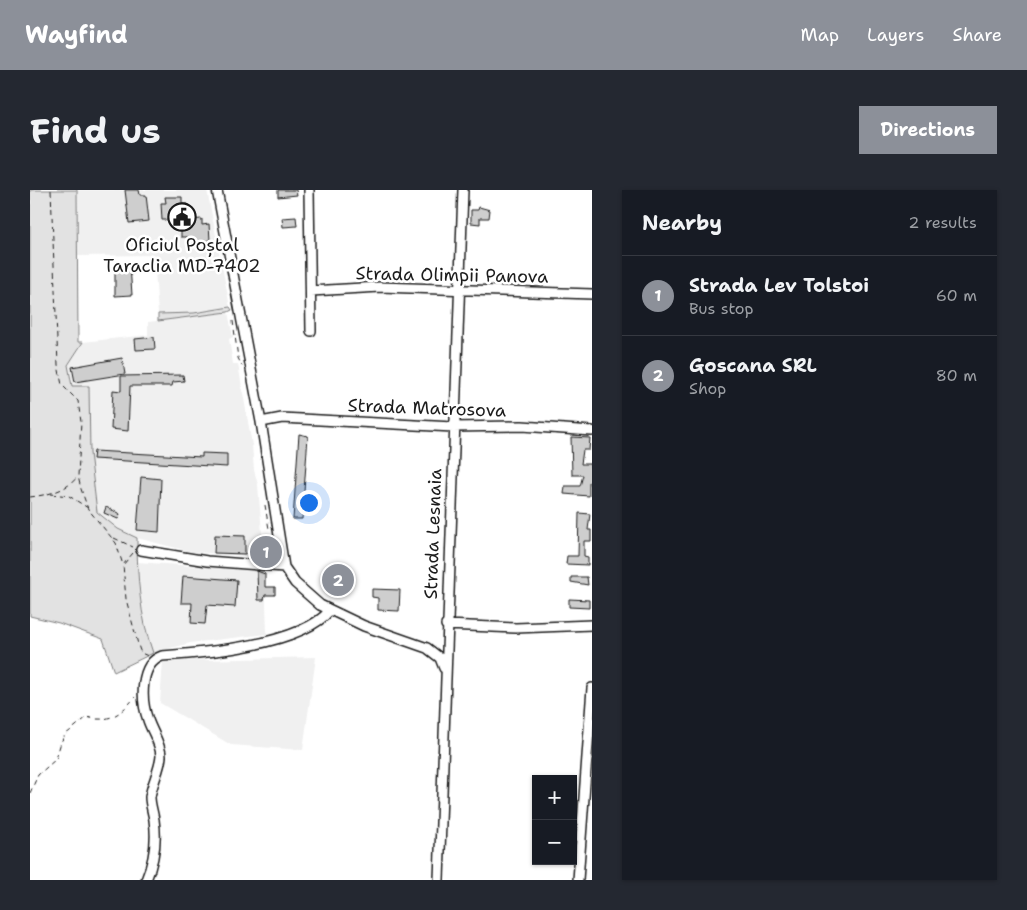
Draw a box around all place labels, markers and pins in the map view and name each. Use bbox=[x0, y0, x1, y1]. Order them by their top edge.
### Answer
public building icon: Oficiul Poștal Taraclia MD-7402 bbox=[167, 202, 197, 232]
place label: Oficiul Poștal Taraclia MD-7402 bbox=[103, 233, 261, 278]
pin: 1 bbox=[250, 533, 282, 571]
pin: 2 bbox=[322, 561, 354, 599]

